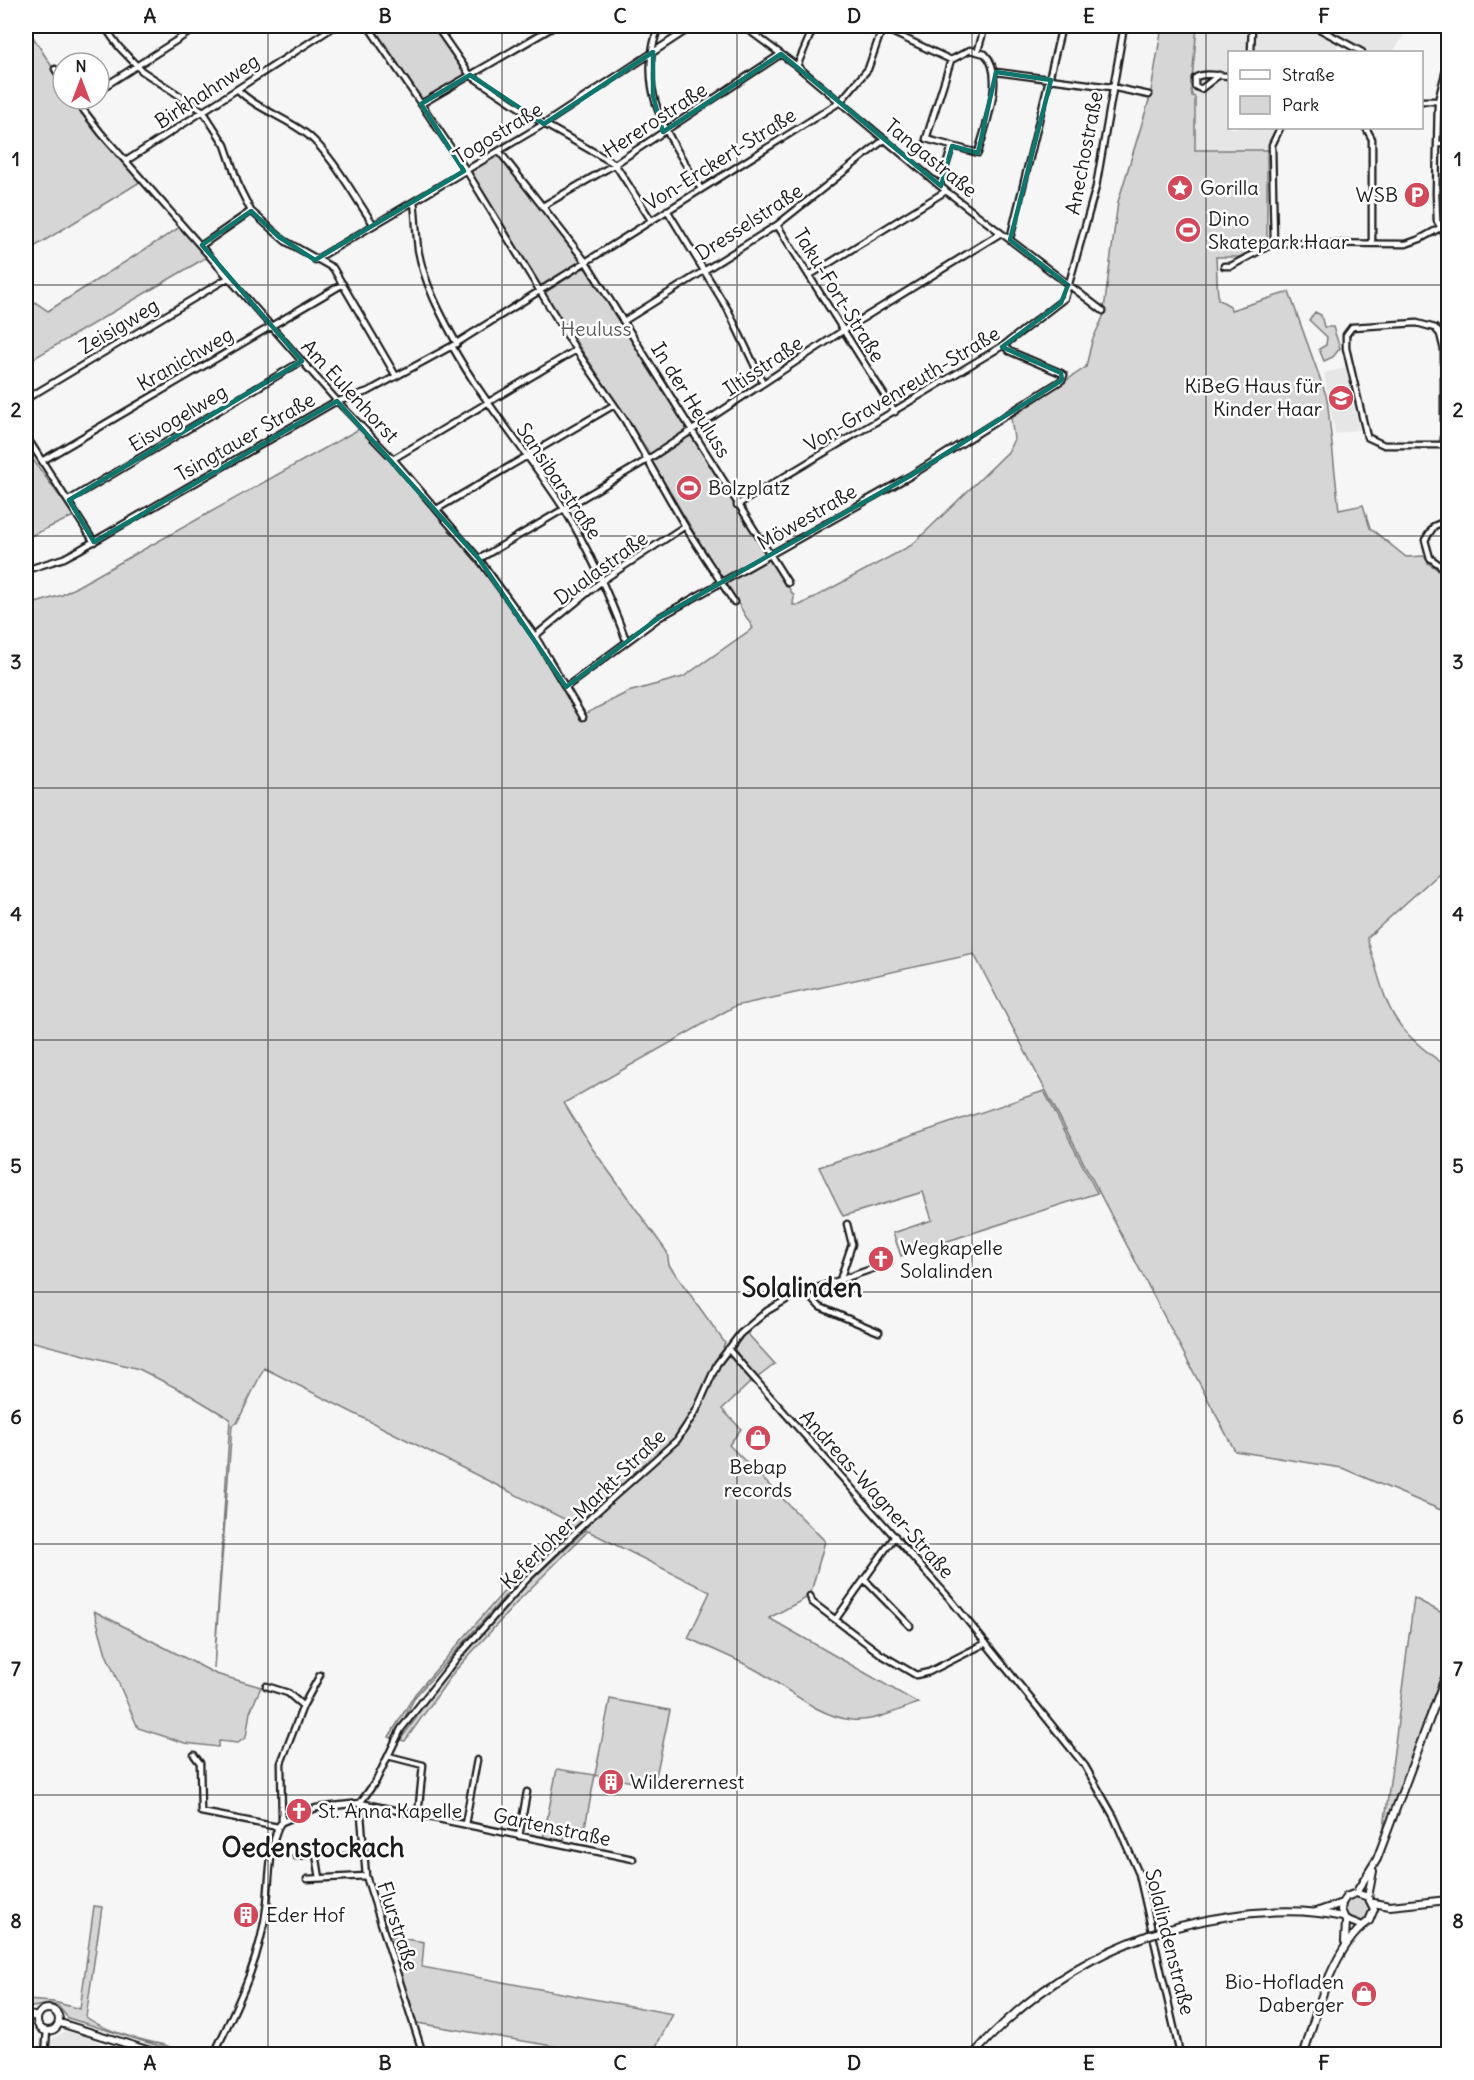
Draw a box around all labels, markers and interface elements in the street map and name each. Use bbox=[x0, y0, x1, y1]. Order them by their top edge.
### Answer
text: A bbox=[144, 3, 157, 28]
text: B bbox=[378, 3, 392, 28]
text: C bbox=[613, 3, 627, 28]
text: D bbox=[847, 3, 861, 28]
text: E bbox=[1083, 3, 1095, 28]
text: F bbox=[1318, 3, 1330, 28]
street label: Birkhahnweg bbox=[150, 48, 264, 134]
north arrow bbox=[51, 51, 111, 111]
legend bbox=[1228, 51, 1423, 129]
text: N bbox=[75, 56, 87, 76]
text: Straße bbox=[1282, 63, 1335, 86]
street label: Hererostraße bbox=[598, 77, 712, 163]
street label: Anechostraße bbox=[1059, 89, 1108, 217]
text: Park bbox=[1282, 93, 1319, 116]
street label: Togostraße bbox=[449, 96, 547, 169]
street label: Von-Erckert-Straße bbox=[639, 102, 800, 215]
street label: Tangastraße bbox=[880, 113, 983, 202]
text: 1 bbox=[12, 146, 20, 171]
text: 1 bbox=[1454, 146, 1462, 171]
place icon: Gorilla bbox=[1165, 173, 1195, 203]
place label: Gorilla bbox=[1200, 175, 1259, 200]
street label: Dresselstraße bbox=[690, 178, 807, 266]
parking icon: WSB bbox=[1402, 180, 1432, 210]
place label: WSB bbox=[1356, 182, 1398, 207]
place label: Dino Skatepark Haar bbox=[1208, 206, 1349, 254]
sports icon: Dino Skatepark Haar bbox=[1173, 215, 1203, 245]
street label: Taku-Fort-Straße bbox=[788, 223, 891, 366]
street label: Zeisigweg bbox=[74, 292, 163, 359]
park label: Heuluss bbox=[560, 316, 632, 341]
street label: Von-Gravenreuth-Straße bbox=[800, 320, 1004, 457]
street label: Kranichweg bbox=[132, 321, 237, 396]
street label: Iltisstraße bbox=[718, 330, 807, 401]
street label: Am Eulenhorst bbox=[296, 334, 405, 448]
street label: In der Heuluss bbox=[646, 337, 737, 462]
place label: KiBeG Haus für Kinder Haar bbox=[1184, 373, 1322, 421]
street label: Eisvogelweg bbox=[124, 378, 231, 457]
school or university icon: KiBeG Haus für Kinder Haar bbox=[1326, 383, 1356, 413]
street label: Tsingtauer Straße bbox=[170, 386, 319, 487]
text: 2 bbox=[11, 397, 22, 422]
text: 2 bbox=[1453, 397, 1464, 422]
street label: Sansibarstraße bbox=[511, 418, 608, 544]
sports icon: Bolzplatz bbox=[674, 473, 704, 503]
place label: Bolzplatz bbox=[708, 475, 790, 500]
street label: Möwestraße bbox=[753, 478, 861, 555]
street label: Dualastraße bbox=[549, 525, 653, 610]
text: 3 bbox=[10, 649, 22, 674]
text: 3 bbox=[1452, 649, 1464, 674]
text: 4 bbox=[10, 901, 22, 926]
text: 4 bbox=[1452, 901, 1464, 926]
text: 5 bbox=[10, 1153, 22, 1178]
text: 5 bbox=[1452, 1153, 1464, 1178]
place label: Wegkapelle Solalinden bbox=[900, 1235, 1003, 1283]
church icon: Wegkapelle Solalinden bbox=[866, 1244, 896, 1274]
district label: Solalinden bbox=[742, 1271, 862, 1304]
text: 6 bbox=[10, 1404, 22, 1429]
street label: Andreas-Wagner-Straße bbox=[795, 1404, 960, 1583]
text: 6 bbox=[1452, 1404, 1464, 1429]
street label: Keferloher-Markt-Straße bbox=[495, 1423, 670, 1594]
shop icon: Bebap records bbox=[743, 1423, 773, 1453]
place label: Bebap records bbox=[724, 1454, 792, 1502]
text: 7 bbox=[11, 1656, 21, 1681]
text: 7 bbox=[1453, 1656, 1463, 1681]
building icon: Wilderernest bbox=[596, 1767, 626, 1797]
place label: Wilderernest bbox=[630, 1769, 745, 1794]
church icon: St. Anna Kapelle bbox=[284, 1796, 314, 1826]
place label: St. Anna Kapelle bbox=[318, 1798, 462, 1823]
street label: Gartenstraße bbox=[491, 1802, 613, 1851]
district label: Oedenstockach bbox=[222, 1831, 404, 1864]
street label: Solalindenstraße bbox=[1140, 1866, 1201, 2018]
street label: Flurstraße bbox=[372, 1878, 425, 1974]
building icon: Eder Hof bbox=[231, 1900, 261, 1930]
place label: Eder Hof bbox=[266, 1902, 345, 1927]
text: 8 bbox=[10, 1908, 22, 1933]
text: 8 bbox=[1452, 1908, 1464, 1933]
place label: Bio-Hofladen Daberger bbox=[1225, 1969, 1344, 2017]
shop icon: Bio-Hofladen Daberger bbox=[1349, 1979, 1379, 2009]
text: A bbox=[144, 2050, 157, 2075]
text: B bbox=[378, 2050, 392, 2075]
text: C bbox=[613, 2050, 627, 2075]
text: D bbox=[847, 2050, 861, 2075]
text: E bbox=[1083, 2050, 1095, 2075]
text: F bbox=[1318, 2050, 1330, 2075]

